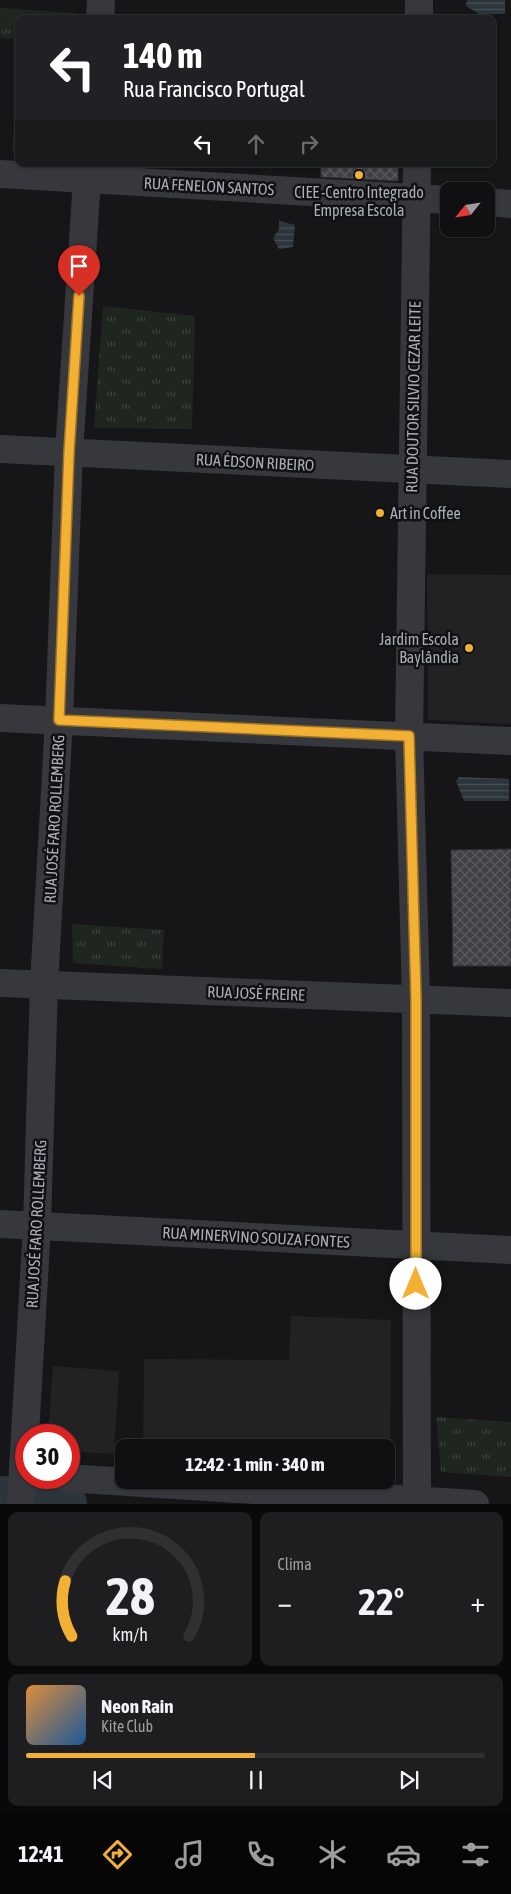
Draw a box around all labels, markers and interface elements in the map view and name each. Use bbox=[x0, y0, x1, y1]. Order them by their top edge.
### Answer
icon: left bbox=[40, 35, 105, 100]
text: 140 m bbox=[123, 35, 202, 75]
text: Rua Francisco Portugal bbox=[123, 76, 305, 102]
icon: left bbox=[189, 130, 217, 158]
icon: ahead bbox=[242, 130, 270, 158]
icon: right bbox=[295, 130, 323, 158]
marker: CIEE -Centro Integrado Empresa Escola bbox=[353, 169, 365, 181]
street label: RUA FENELON SANTOS bbox=[143, 174, 275, 198]
north arrow bbox=[440, 182, 495, 238]
map controls bbox=[440, 182, 495, 237]
place label: CIEE -Centro Integrado Empresa Escola bbox=[294, 183, 424, 220]
pin bbox=[58, 245, 100, 296]
icon: arrive bbox=[65, 252, 93, 280]
street label: RUA DOUTOR SILVIO CEZAR LEITE bbox=[402, 301, 424, 493]
street label: RUA ÉDSON RIBEIRO bbox=[195, 450, 315, 474]
place label: Art in Coffee bbox=[390, 504, 461, 522]
marker: Art in Coffee bbox=[374, 507, 386, 519]
place label: Jardim Escola Baylândia bbox=[379, 630, 459, 667]
marker: Jardim Escola Baylândia bbox=[463, 642, 475, 654]
street label: RUA JOSÉ FARO ROLLEMBERG bbox=[41, 734, 67, 904]
street label: RUA JOSÉ FREIRE bbox=[207, 982, 305, 1004]
street label: RUA JOSÉ FARO ROLLEMBERG bbox=[23, 1139, 49, 1309]
street label: RUA MINERVINO SOUZA FONTES bbox=[162, 1223, 351, 1251]
position arrow bbox=[389, 1257, 441, 1309]
speed limit sign: 30 bbox=[15, 1424, 80, 1489]
text: 12:42 · 1 min · 340 m bbox=[185, 1453, 325, 1475]
text: Clima bbox=[278, 1555, 312, 1573]
text: 28 bbox=[105, 1566, 154, 1626]
text: 22° bbox=[358, 1580, 404, 1623]
text: − bbox=[278, 1586, 292, 1618]
text: + bbox=[470, 1586, 485, 1618]
text: km/h bbox=[112, 1624, 147, 1645]
text: Neon Rain bbox=[101, 1695, 173, 1717]
text: Kite Club bbox=[101, 1717, 153, 1735]
icon: previous bbox=[89, 1766, 117, 1794]
icon: pause bbox=[242, 1766, 270, 1794]
icon: next bbox=[395, 1766, 423, 1794]
icon: directions bbox=[100, 1837, 135, 1872]
icon: music bbox=[172, 1837, 207, 1872]
icon: phone bbox=[243, 1837, 278, 1872]
icon: climate bbox=[315, 1837, 350, 1872]
icon: car bbox=[386, 1837, 421, 1872]
icon: filters bbox=[458, 1837, 493, 1872]
text: 12:41 bbox=[18, 1841, 64, 1867]

